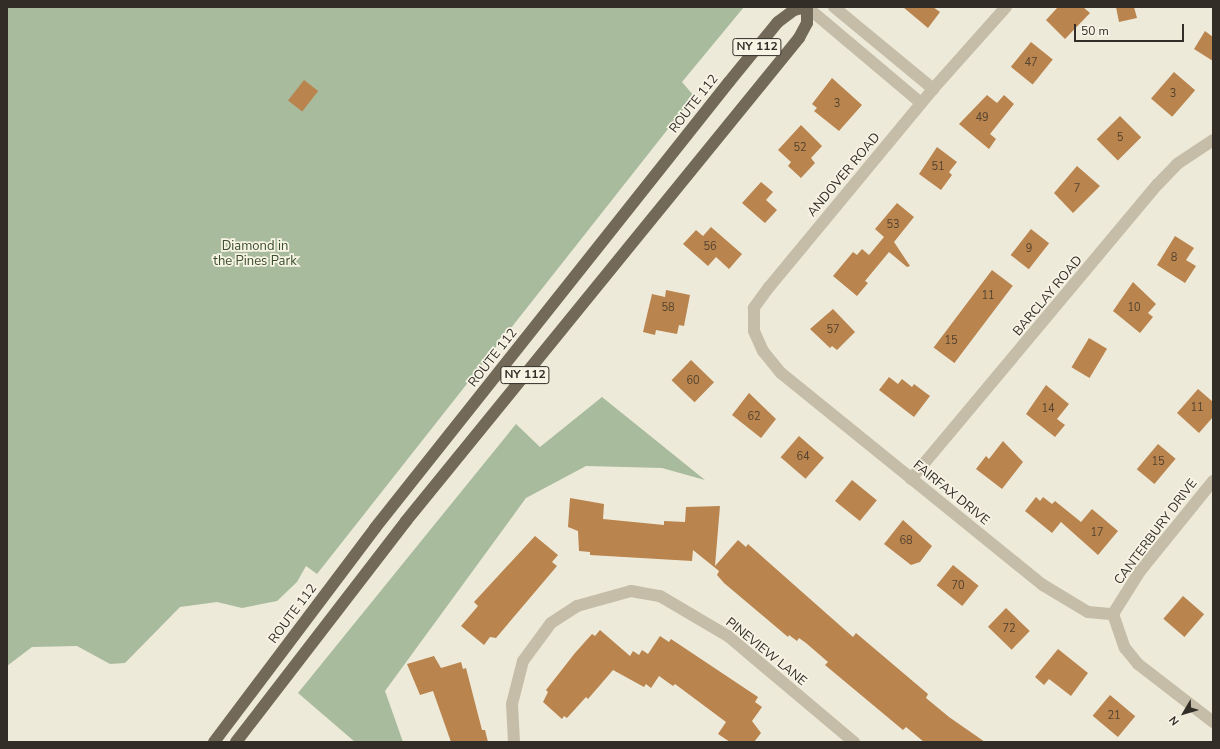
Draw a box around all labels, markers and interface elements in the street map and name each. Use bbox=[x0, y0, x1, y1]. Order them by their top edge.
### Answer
scale bar bbox=[1076, 16, 1186, 42]
text: 50 m bbox=[1081, 23, 1109, 39]
road number: NY 112 bbox=[732, 37, 782, 57]
house number: 47 bbox=[1024, 56, 1038, 70]
street label: ROUTE 112 bbox=[666, 72, 722, 136]
house number: 3 bbox=[1170, 87, 1176, 101]
house number: 3 bbox=[834, 97, 840, 111]
house number: 49 bbox=[975, 111, 989, 125]
street label: ANDOVER ROAD bbox=[804, 130, 884, 220]
house number: 5 bbox=[1117, 131, 1123, 145]
house number: 52 bbox=[793, 141, 807, 155]
house number: 51 bbox=[931, 160, 945, 174]
house number: 7 bbox=[1074, 182, 1080, 196]
house number: 53 bbox=[886, 218, 900, 232]
park label: Diamond in the Pines Park bbox=[213, 239, 297, 270]
house number: 56 bbox=[703, 240, 717, 254]
house number: 9 bbox=[1026, 242, 1032, 256]
house number: 8 bbox=[1171, 251, 1177, 265]
street label: BARCLAY ROAD bbox=[1010, 253, 1086, 339]
house number: 11 bbox=[981, 289, 995, 303]
house number: 58 bbox=[661, 301, 675, 315]
house number: 10 bbox=[1127, 301, 1141, 315]
house number: 57 bbox=[826, 323, 840, 337]
street label: ROUTE 112 bbox=[465, 326, 521, 390]
house number: 15 bbox=[944, 334, 958, 348]
road number: NY 112 bbox=[500, 365, 550, 385]
house number: 60 bbox=[686, 374, 700, 388]
house number: 11 bbox=[1190, 401, 1204, 415]
house number: 14 bbox=[1041, 402, 1055, 416]
house number: 62 bbox=[747, 410, 761, 424]
house number: 64 bbox=[796, 450, 810, 464]
house number: 15 bbox=[1151, 455, 1165, 469]
street label: FAIRFAX DRIVE bbox=[910, 458, 992, 528]
street label: CANTERBURY DRIVE bbox=[1111, 476, 1201, 588]
house number: 17 bbox=[1090, 526, 1104, 540]
house number: 68 bbox=[899, 534, 913, 548]
house number: 70 bbox=[951, 579, 965, 593]
street label: ROUTE 112 bbox=[266, 581, 320, 647]
street label: PINEVIEW LANE bbox=[722, 615, 810, 689]
house number: 72 bbox=[1002, 622, 1016, 636]
north arrow bbox=[1164, 693, 1204, 733]
house number: 21 bbox=[1107, 709, 1121, 723]
text: N bbox=[1166, 713, 1183, 729]

